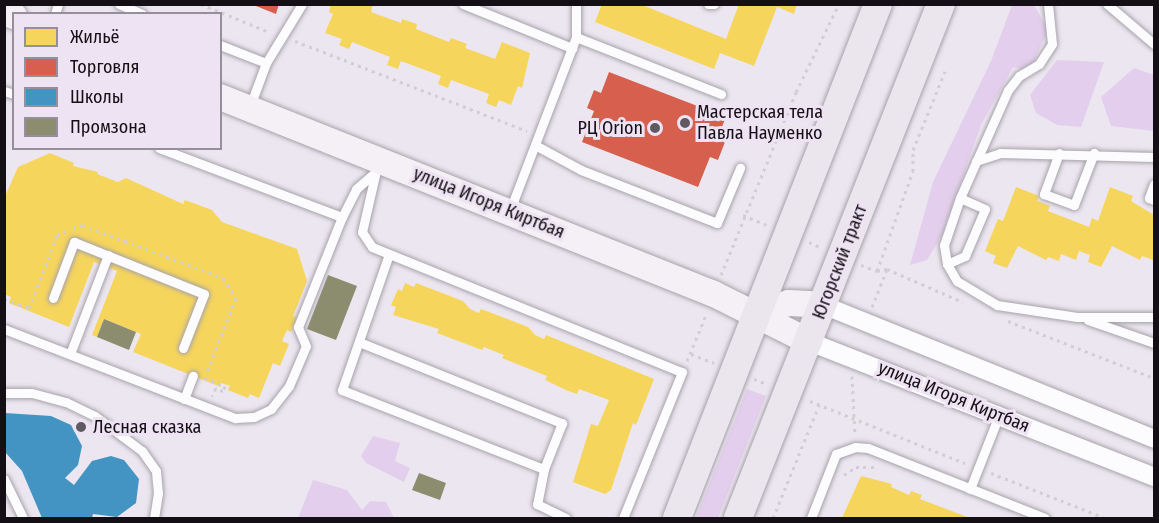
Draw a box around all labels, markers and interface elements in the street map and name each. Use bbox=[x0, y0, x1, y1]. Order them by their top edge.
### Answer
legend bbox=[12, 12, 222, 150]
text: Жильё bbox=[70, 26, 120, 48]
text: Торговля bbox=[70, 56, 139, 78]
text: Школы bbox=[70, 86, 124, 108]
place label: Мастерская тела Павла Науменко bbox=[697, 102, 823, 144]
text: Промзона bbox=[70, 116, 147, 138]
marker: Мастерская тела Павла Науменко bbox=[678, 116, 692, 130]
place label: РЦ Orion bbox=[577, 117, 643, 139]
marker: РЦ Orion bbox=[648, 121, 662, 135]
street label: улица Игоря Киртбая bbox=[410, 163, 568, 243]
street label: Югорский тракт bbox=[808, 202, 872, 322]
street label: улица Игоря Киртбая bbox=[875, 357, 1033, 437]
place label: Лесная сказка bbox=[93, 416, 201, 438]
marker: Лесная сказка bbox=[74, 420, 88, 434]

